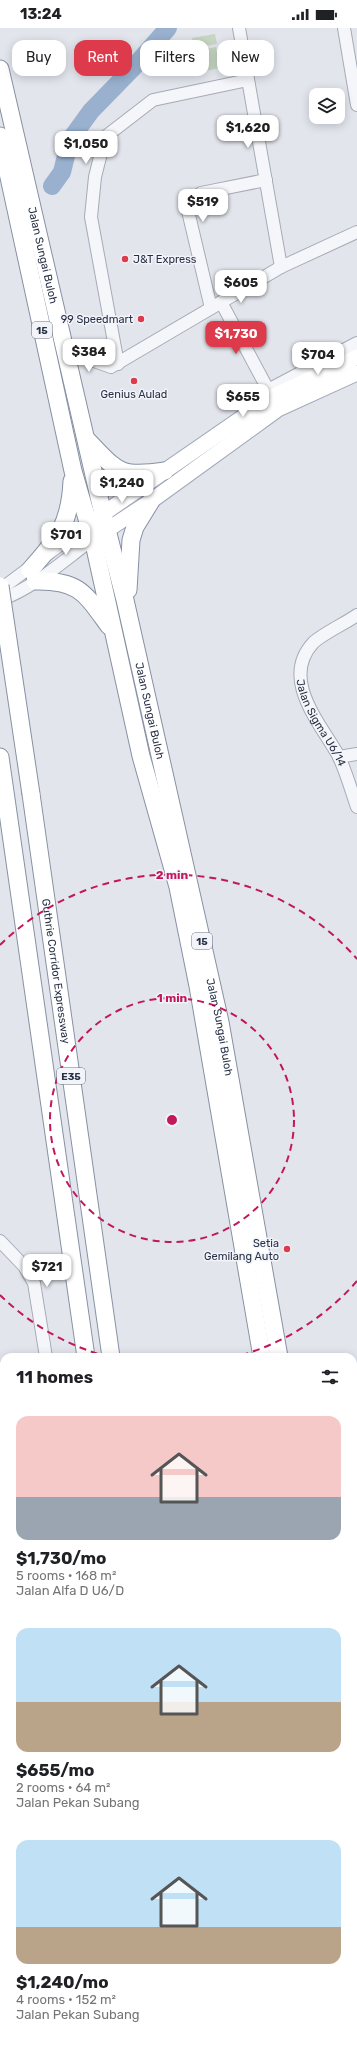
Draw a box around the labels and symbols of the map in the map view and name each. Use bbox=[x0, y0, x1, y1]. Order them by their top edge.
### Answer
pin: $1,620 bbox=[215, 115, 281, 149]
pin: $1,050 bbox=[53, 131, 119, 165]
pin: $519 bbox=[179, 189, 227, 223]
street label: Jalan Sungai Buloh bbox=[25, 205, 60, 305]
place label: J&T Express bbox=[133, 253, 197, 266]
marker: J&T Express bbox=[120, 254, 130, 264]
pin: $605 bbox=[217, 270, 265, 304]
place label: 99 Speedmart bbox=[61, 313, 134, 326]
marker: 99 Speedmart bbox=[136, 314, 146, 324]
pin: $1,730 bbox=[203, 321, 269, 355]
road number: 15 bbox=[32, 322, 52, 338]
pin: $384 bbox=[65, 339, 113, 373]
pin: $704 bbox=[294, 342, 342, 376]
marker: Genius Aulad bbox=[129, 376, 139, 386]
pin: $655 bbox=[219, 384, 267, 418]
place label: Genius Aulad bbox=[101, 388, 167, 401]
pin: $1,240 bbox=[89, 470, 155, 504]
pin: $701 bbox=[42, 522, 90, 556]
street label: Jalan Sungai Buloh bbox=[132, 661, 167, 761]
street label: Jalan Sigma U6/14 bbox=[294, 678, 348, 768]
text: 2 min bbox=[156, 868, 189, 882]
street label: Guthrie Corridor Expressway bbox=[39, 898, 72, 1045]
road number: 15 bbox=[192, 933, 212, 949]
street label: Jalan Sungai Buloh bbox=[203, 977, 235, 1077]
text: 1 min bbox=[157, 991, 188, 1005]
road number: E35 bbox=[57, 1068, 85, 1084]
centre of rings bbox=[165, 1113, 179, 1127]
place label: Setia Gemilang Auto bbox=[204, 1237, 279, 1263]
marker: Setia Gemilang Auto bbox=[282, 1244, 292, 1254]
pin: $721 bbox=[23, 1254, 71, 1288]

